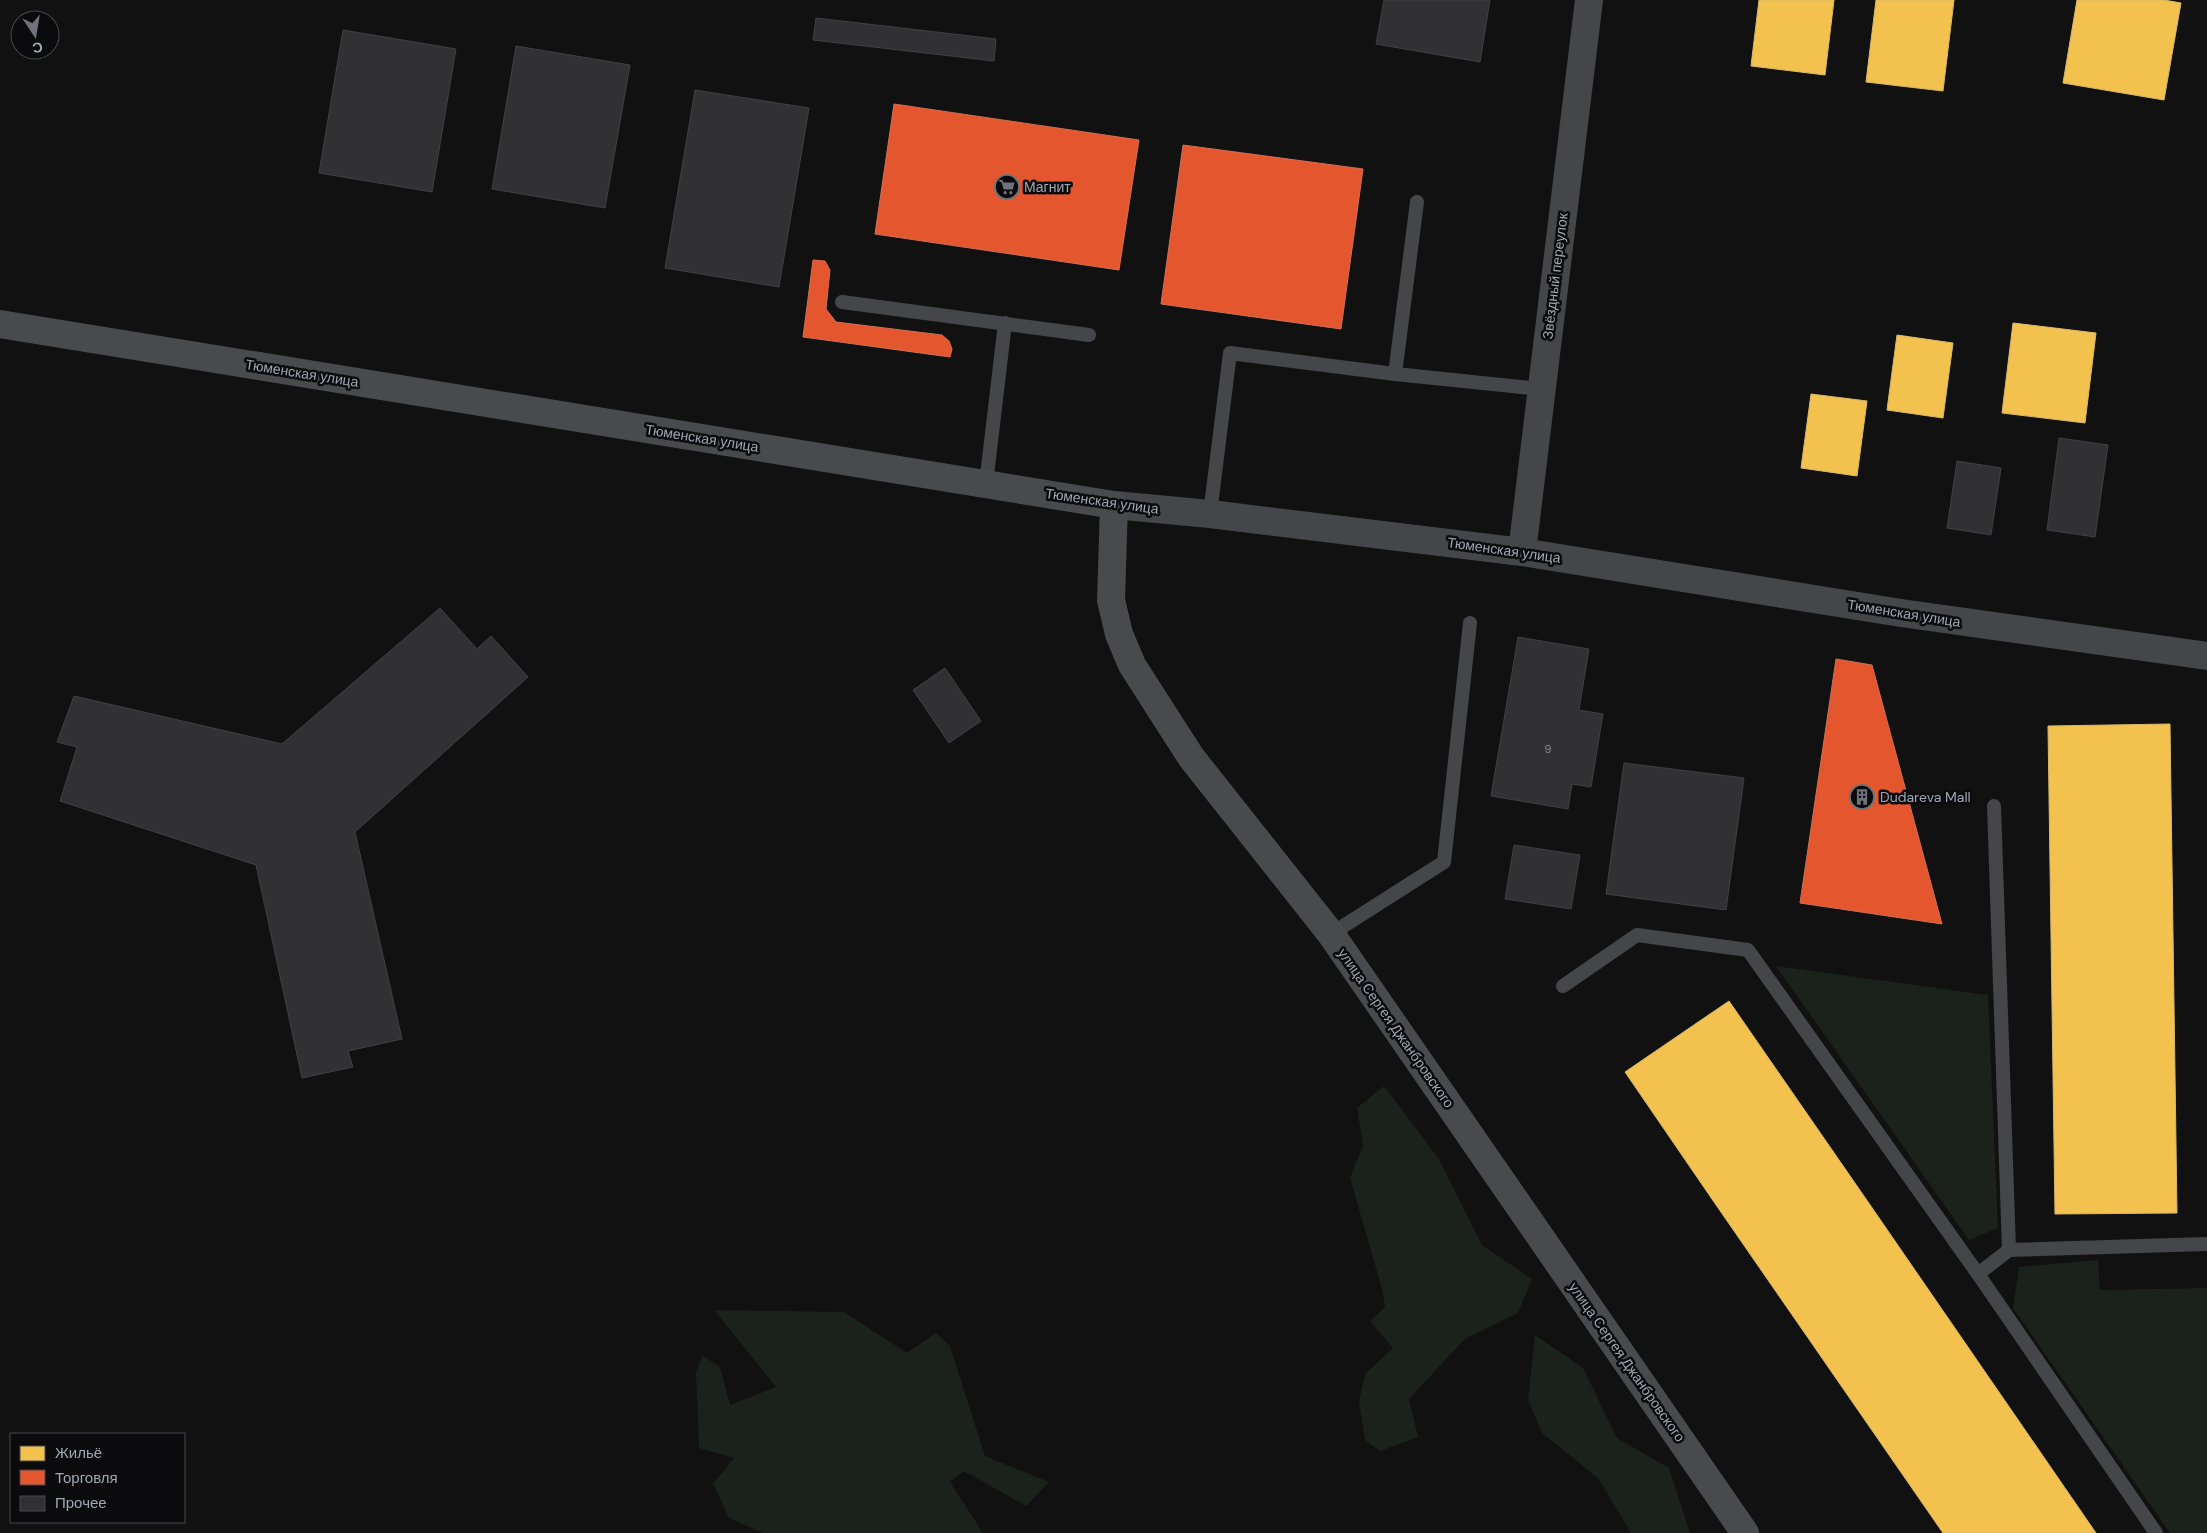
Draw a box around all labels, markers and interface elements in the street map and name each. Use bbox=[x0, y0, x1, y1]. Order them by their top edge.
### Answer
north arrow bbox=[10, 10, 60, 60]
text: С bbox=[31, 38, 45, 58]
supermarket icon: Магнит bbox=[994, 174, 1020, 200]
place label: Магнит bbox=[1024, 178, 1071, 196]
street label: Звёздный переулок bbox=[1538, 211, 1572, 340]
street label: Тюменская улица bbox=[244, 355, 360, 391]
street label: Тюменская улица bbox=[644, 420, 760, 456]
street label: Тюменская улица bbox=[1044, 484, 1160, 518]
street label: Тюменская улица bbox=[1446, 533, 1562, 567]
street label: Тюменская улица bbox=[1846, 595, 1962, 631]
house number: 9 bbox=[1545, 742, 1552, 756]
building icon: Dudareva Mall bbox=[1849, 784, 1875, 810]
place label: Dudareva Mall bbox=[1880, 788, 1971, 806]
street label: улица Сергея Джанбровского bbox=[1334, 945, 1458, 1111]
street label: улица Сергея Джанбровского bbox=[1565, 1279, 1689, 1445]
legend bbox=[10, 1433, 185, 1523]
text: Жильё bbox=[55, 1443, 102, 1463]
text: Торговля bbox=[55, 1468, 118, 1488]
text: Прочее bbox=[55, 1493, 107, 1513]

